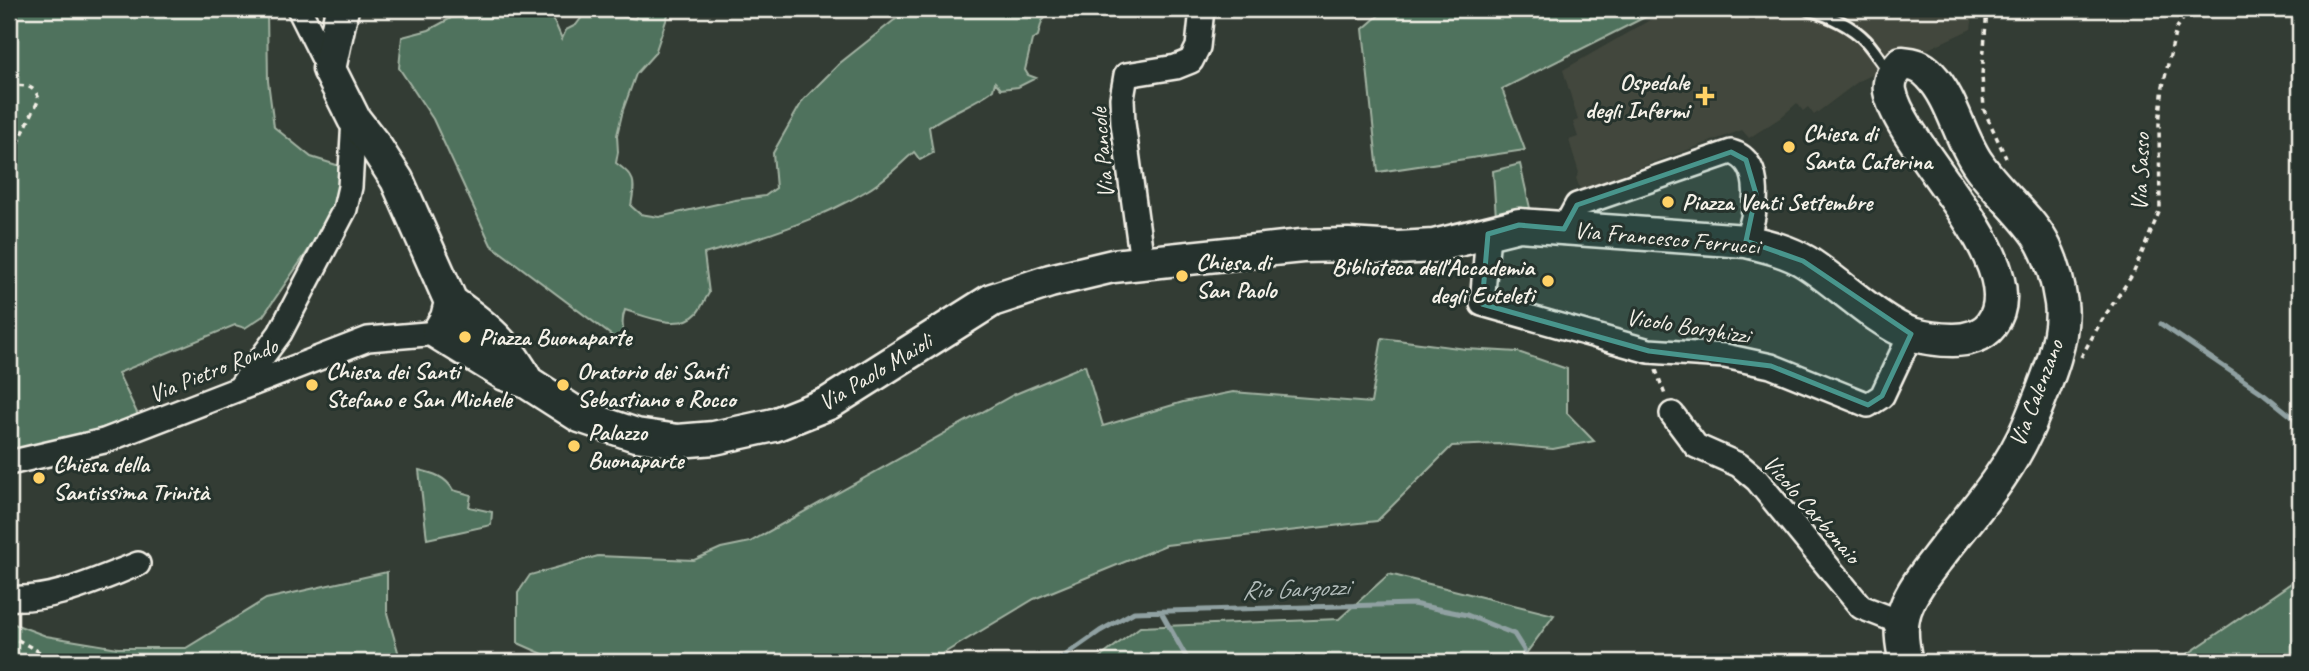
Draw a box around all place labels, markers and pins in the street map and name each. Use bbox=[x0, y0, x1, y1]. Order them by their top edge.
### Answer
place label: Ospedale degli Infermi bbox=[1585, 67, 1692, 125]
marker: Ospedale degli Infermi bbox=[1695, 86, 1715, 106]
place label: Chiesa di Santa Caterina bbox=[1803, 118, 1934, 176]
marker: Chiesa di Santa Caterina bbox=[1781, 139, 1797, 155]
place label: Piazza Venti Settembre bbox=[1682, 187, 1874, 217]
marker: Piazza Venti Settembre bbox=[1660, 194, 1676, 210]
place label: Chiesa di San Paolo bbox=[1196, 247, 1279, 305]
place label: Biblioteca dell'Accademia degli Euteleti bbox=[1332, 252, 1537, 310]
marker: Chiesa di San Paolo bbox=[1174, 268, 1190, 284]
marker: Biblioteca dell'Accademia degli Euteleti bbox=[1540, 273, 1556, 289]
place label: Piazza Buonaparte bbox=[479, 322, 634, 352]
marker: Piazza Buonaparte bbox=[457, 329, 473, 345]
place label: Chiesa dei Santi Stefano e San Michele bbox=[326, 356, 514, 414]
place label: Oratorio dei Santi Sebastiano e Rocco bbox=[577, 356, 738, 414]
marker: Chiesa dei Santi Stefano e San Michele bbox=[304, 377, 320, 393]
marker: Oratorio dei Santi Sebastiano e Rocco bbox=[555, 377, 571, 393]
place label: Palazzo Buonaparte bbox=[588, 417, 686, 475]
marker: Palazzo Buonaparte bbox=[566, 438, 582, 454]
place label: Chiesa della Santissima Trinità bbox=[53, 449, 212, 507]
marker: Chiesa della Santissima Trinità bbox=[31, 470, 47, 486]

